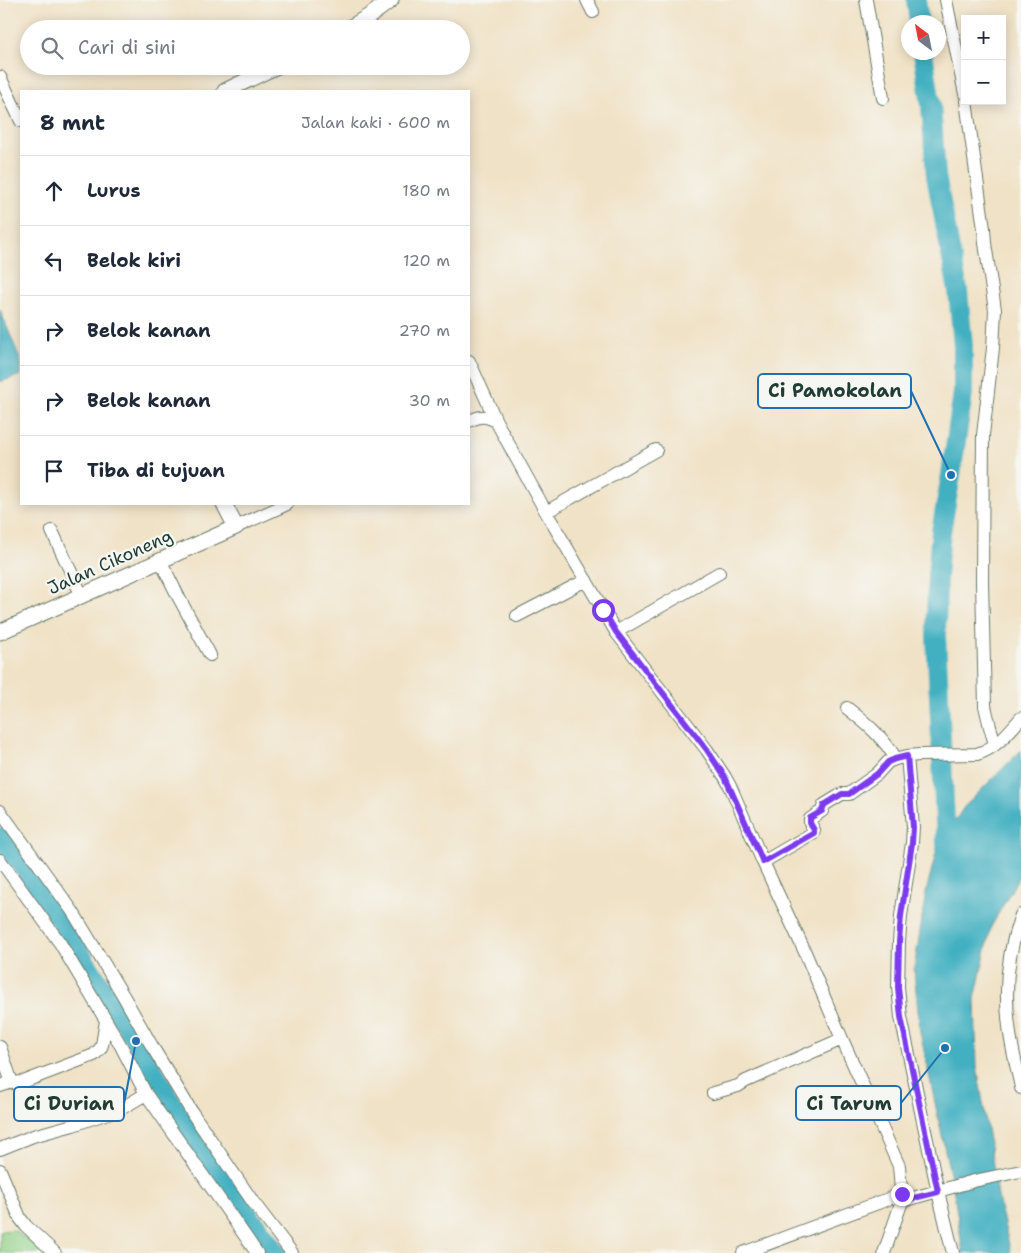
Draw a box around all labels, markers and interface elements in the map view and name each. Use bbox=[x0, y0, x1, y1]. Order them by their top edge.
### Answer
north arrow bbox=[901, 15, 946, 60]
map controls bbox=[961, 15, 1006, 105]
button: + bbox=[961, 15, 1006, 60]
search box bbox=[20, 20, 470, 75]
icon: search bbox=[38, 34, 66, 62]
text: Cari di sini bbox=[78, 35, 176, 60]
button: − bbox=[961, 60, 1006, 105]
text: 8 mnt bbox=[40, 109, 105, 137]
text: Jalan kaki · 600 m bbox=[301, 112, 450, 133]
icon: ahead bbox=[40, 177, 68, 205]
text: Lurus bbox=[87, 178, 141, 203]
text: 180 m bbox=[402, 180, 450, 201]
icon: left bbox=[40, 247, 68, 275]
text: Belok kiri bbox=[87, 248, 181, 273]
text: 120 m bbox=[403, 250, 450, 271]
icon: right bbox=[40, 317, 68, 345]
text: Belok kanan bbox=[87, 318, 211, 343]
text: 270 m bbox=[399, 320, 450, 341]
callout: Ci Pamokolan bbox=[758, 374, 911, 408]
text: Ci Pamokolan bbox=[768, 378, 902, 403]
icon: right bbox=[40, 387, 68, 415]
text: Belok kanan bbox=[87, 388, 211, 413]
text: 30 m bbox=[409, 390, 450, 411]
icon: arrive bbox=[40, 457, 68, 485]
text: Tiba di tujuan bbox=[87, 458, 225, 483]
street label: Jalan Cikoneng bbox=[44, 524, 176, 600]
route start bbox=[592, 599, 615, 622]
callout: Ci Tarum bbox=[796, 1086, 901, 1120]
callout: Ci Durian bbox=[14, 1087, 124, 1121]
text: Ci Durian bbox=[24, 1091, 115, 1116]
text: Ci Tarum bbox=[806, 1091, 892, 1116]
route end bbox=[891, 1183, 914, 1206]

